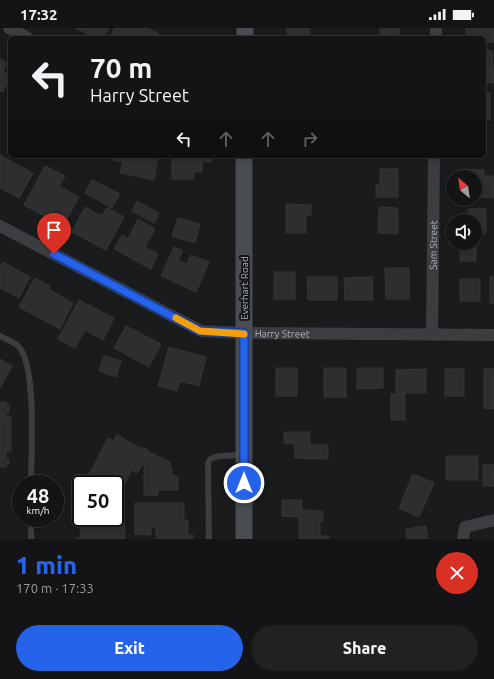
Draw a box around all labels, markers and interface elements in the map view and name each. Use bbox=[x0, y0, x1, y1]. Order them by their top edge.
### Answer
text: 17:32 bbox=[20, 6, 58, 23]
icon: left bbox=[24, 52, 76, 104]
text: 70 m bbox=[90, 52, 152, 83]
text: Harry Street bbox=[90, 85, 189, 105]
icon: left bbox=[173, 128, 195, 150]
icon: ahead bbox=[215, 128, 237, 150]
icon: ahead bbox=[257, 128, 279, 150]
icon: right bbox=[299, 128, 321, 150]
north arrow bbox=[446, 170, 482, 206]
map controls bbox=[446, 170, 482, 250]
pin bbox=[37, 213, 71, 254]
button: sound bbox=[446, 214, 482, 250]
icon: arrive bbox=[43, 219, 65, 241]
street label: Sam Street bbox=[427, 220, 439, 270]
street label: Everhart Road bbox=[239, 256, 250, 320]
street label: Harry Street bbox=[255, 328, 310, 339]
position arrow bbox=[223, 462, 265, 504]
speed limit sign: 50 bbox=[72, 475, 124, 527]
text: 48 bbox=[27, 484, 49, 507]
text: km/h bbox=[26, 505, 50, 516]
text: 1 min bbox=[16, 552, 77, 579]
button: close bbox=[436, 552, 478, 594]
text: 170 m · 17:33 bbox=[16, 581, 94, 595]
button: Exit bbox=[16, 625, 243, 671]
button: Share bbox=[251, 625, 478, 671]

